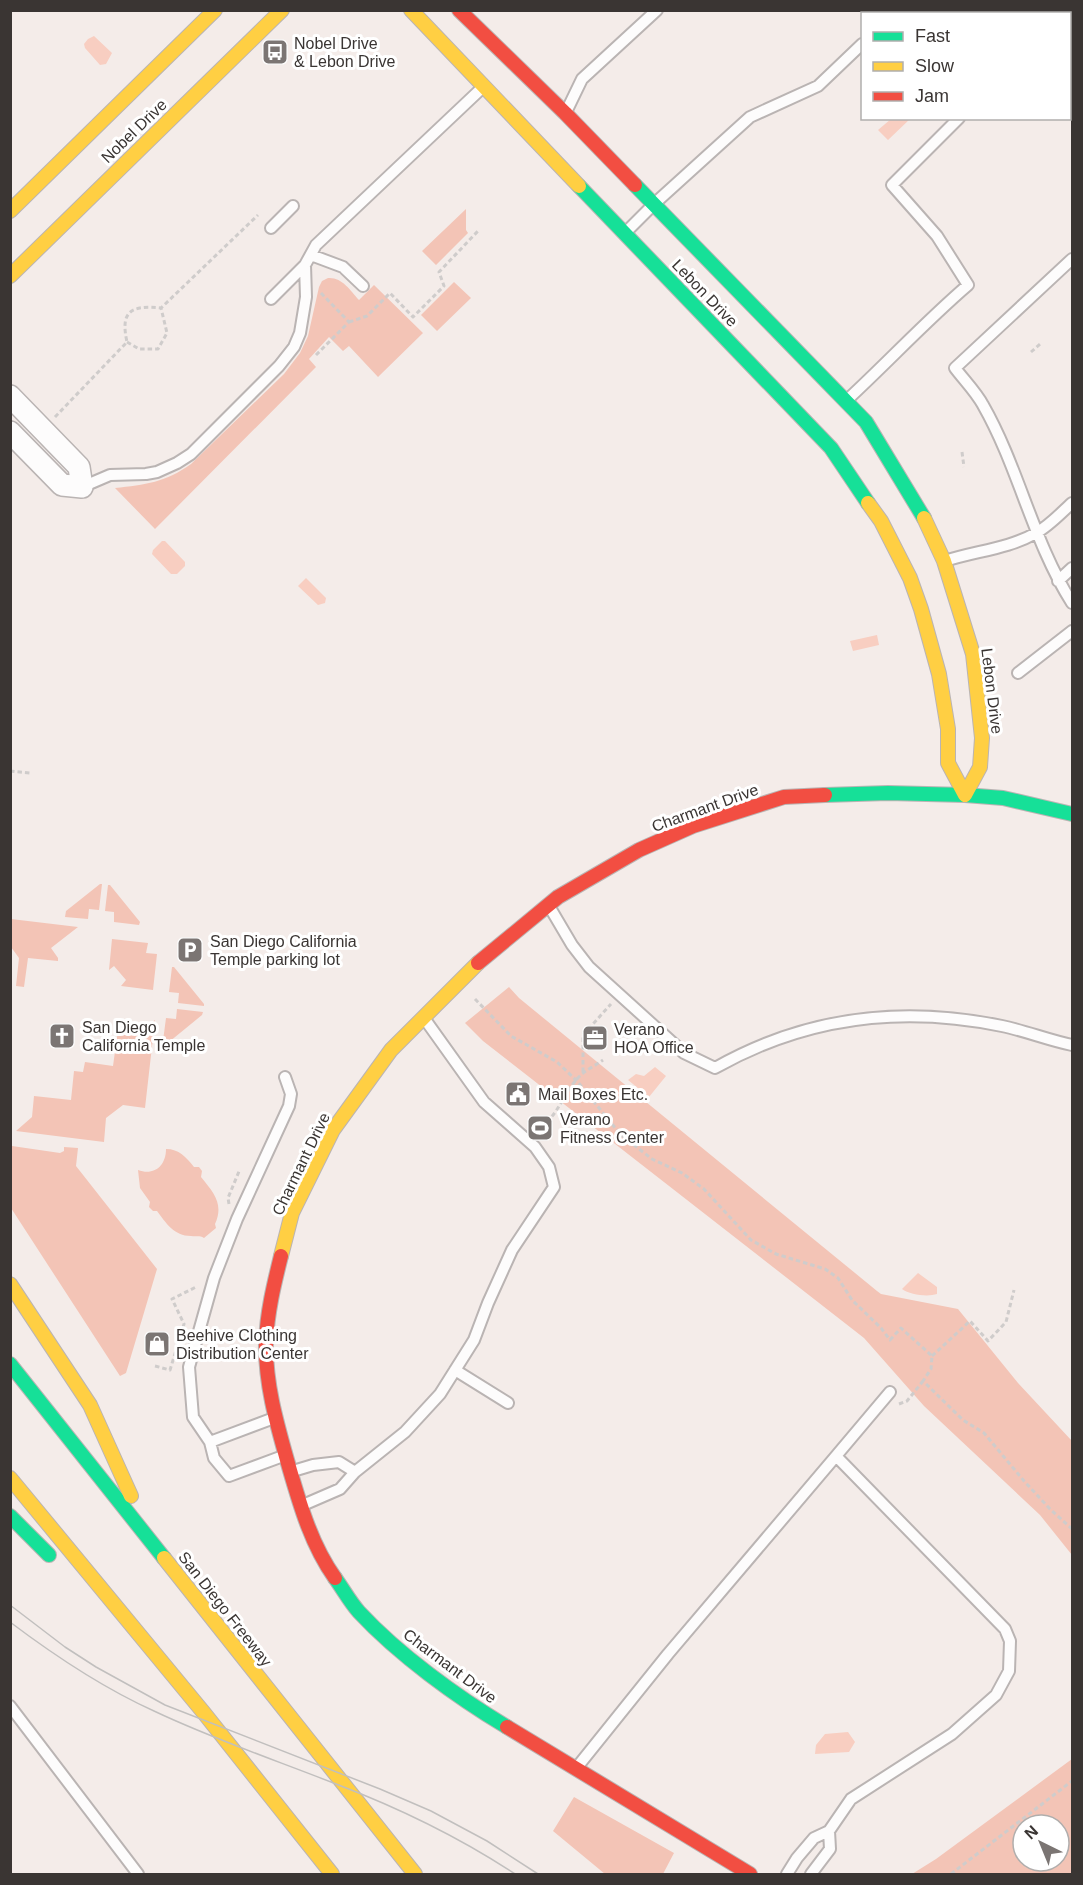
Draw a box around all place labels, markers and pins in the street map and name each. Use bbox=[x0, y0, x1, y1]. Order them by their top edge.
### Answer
place label: Nobel Drive & Lebon Drive bbox=[294, 35, 395, 70]
bus stop icon: Nobel Drive & Lebon Drive bbox=[260, 37, 290, 67]
place label: San Diego California Temple parking lot bbox=[210, 933, 357, 968]
parking icon: San Diego California Temple parking lot bbox=[175, 935, 205, 965]
place label: San Diego California Temple bbox=[82, 1019, 205, 1054]
church icon: San Diego California Temple bbox=[47, 1021, 77, 1051]
place label: Verano HOA Office bbox=[614, 1021, 694, 1056]
office icon: Verano HOA Office bbox=[580, 1023, 610, 1053]
public building icon: Mail Boxes Etc. bbox=[503, 1079, 533, 1109]
place label: Mail Boxes Etc. bbox=[538, 1086, 648, 1103]
place label: Verano Fitness Center bbox=[560, 1111, 665, 1146]
sports icon: Verano Fitness Center bbox=[525, 1113, 555, 1143]
place label: Beehive Clothing Distribution Center bbox=[176, 1327, 309, 1362]
shop icon: Beehive Clothing Distribution Center bbox=[142, 1329, 172, 1359]

